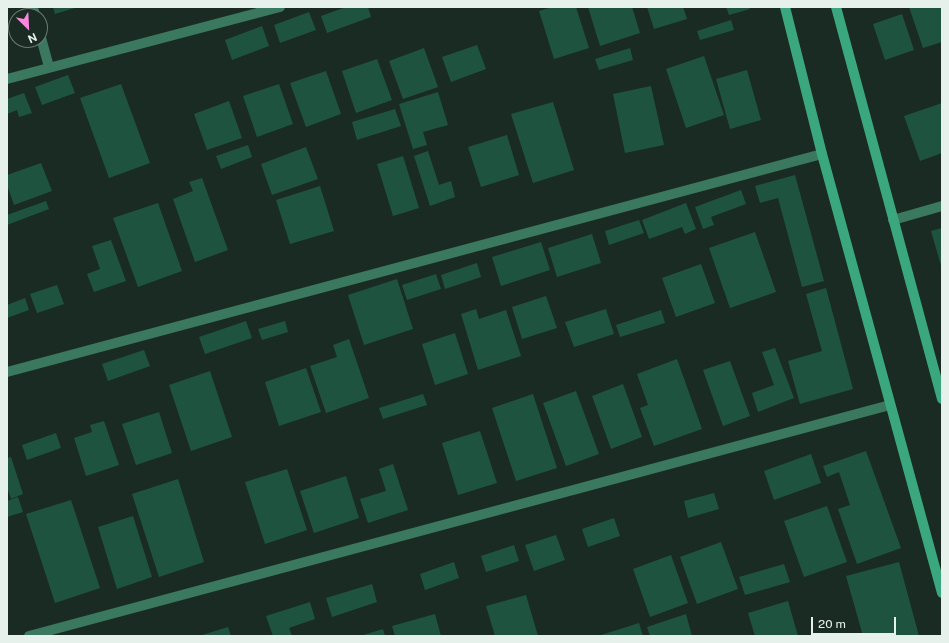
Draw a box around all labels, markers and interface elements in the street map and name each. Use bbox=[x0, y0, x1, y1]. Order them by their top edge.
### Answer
north arrow bbox=[8, 8, 48, 48]
text: N bbox=[26, 31, 39, 45]
scale bar bbox=[813, 609, 898, 635]
text: 20 m bbox=[818, 617, 846, 631]

